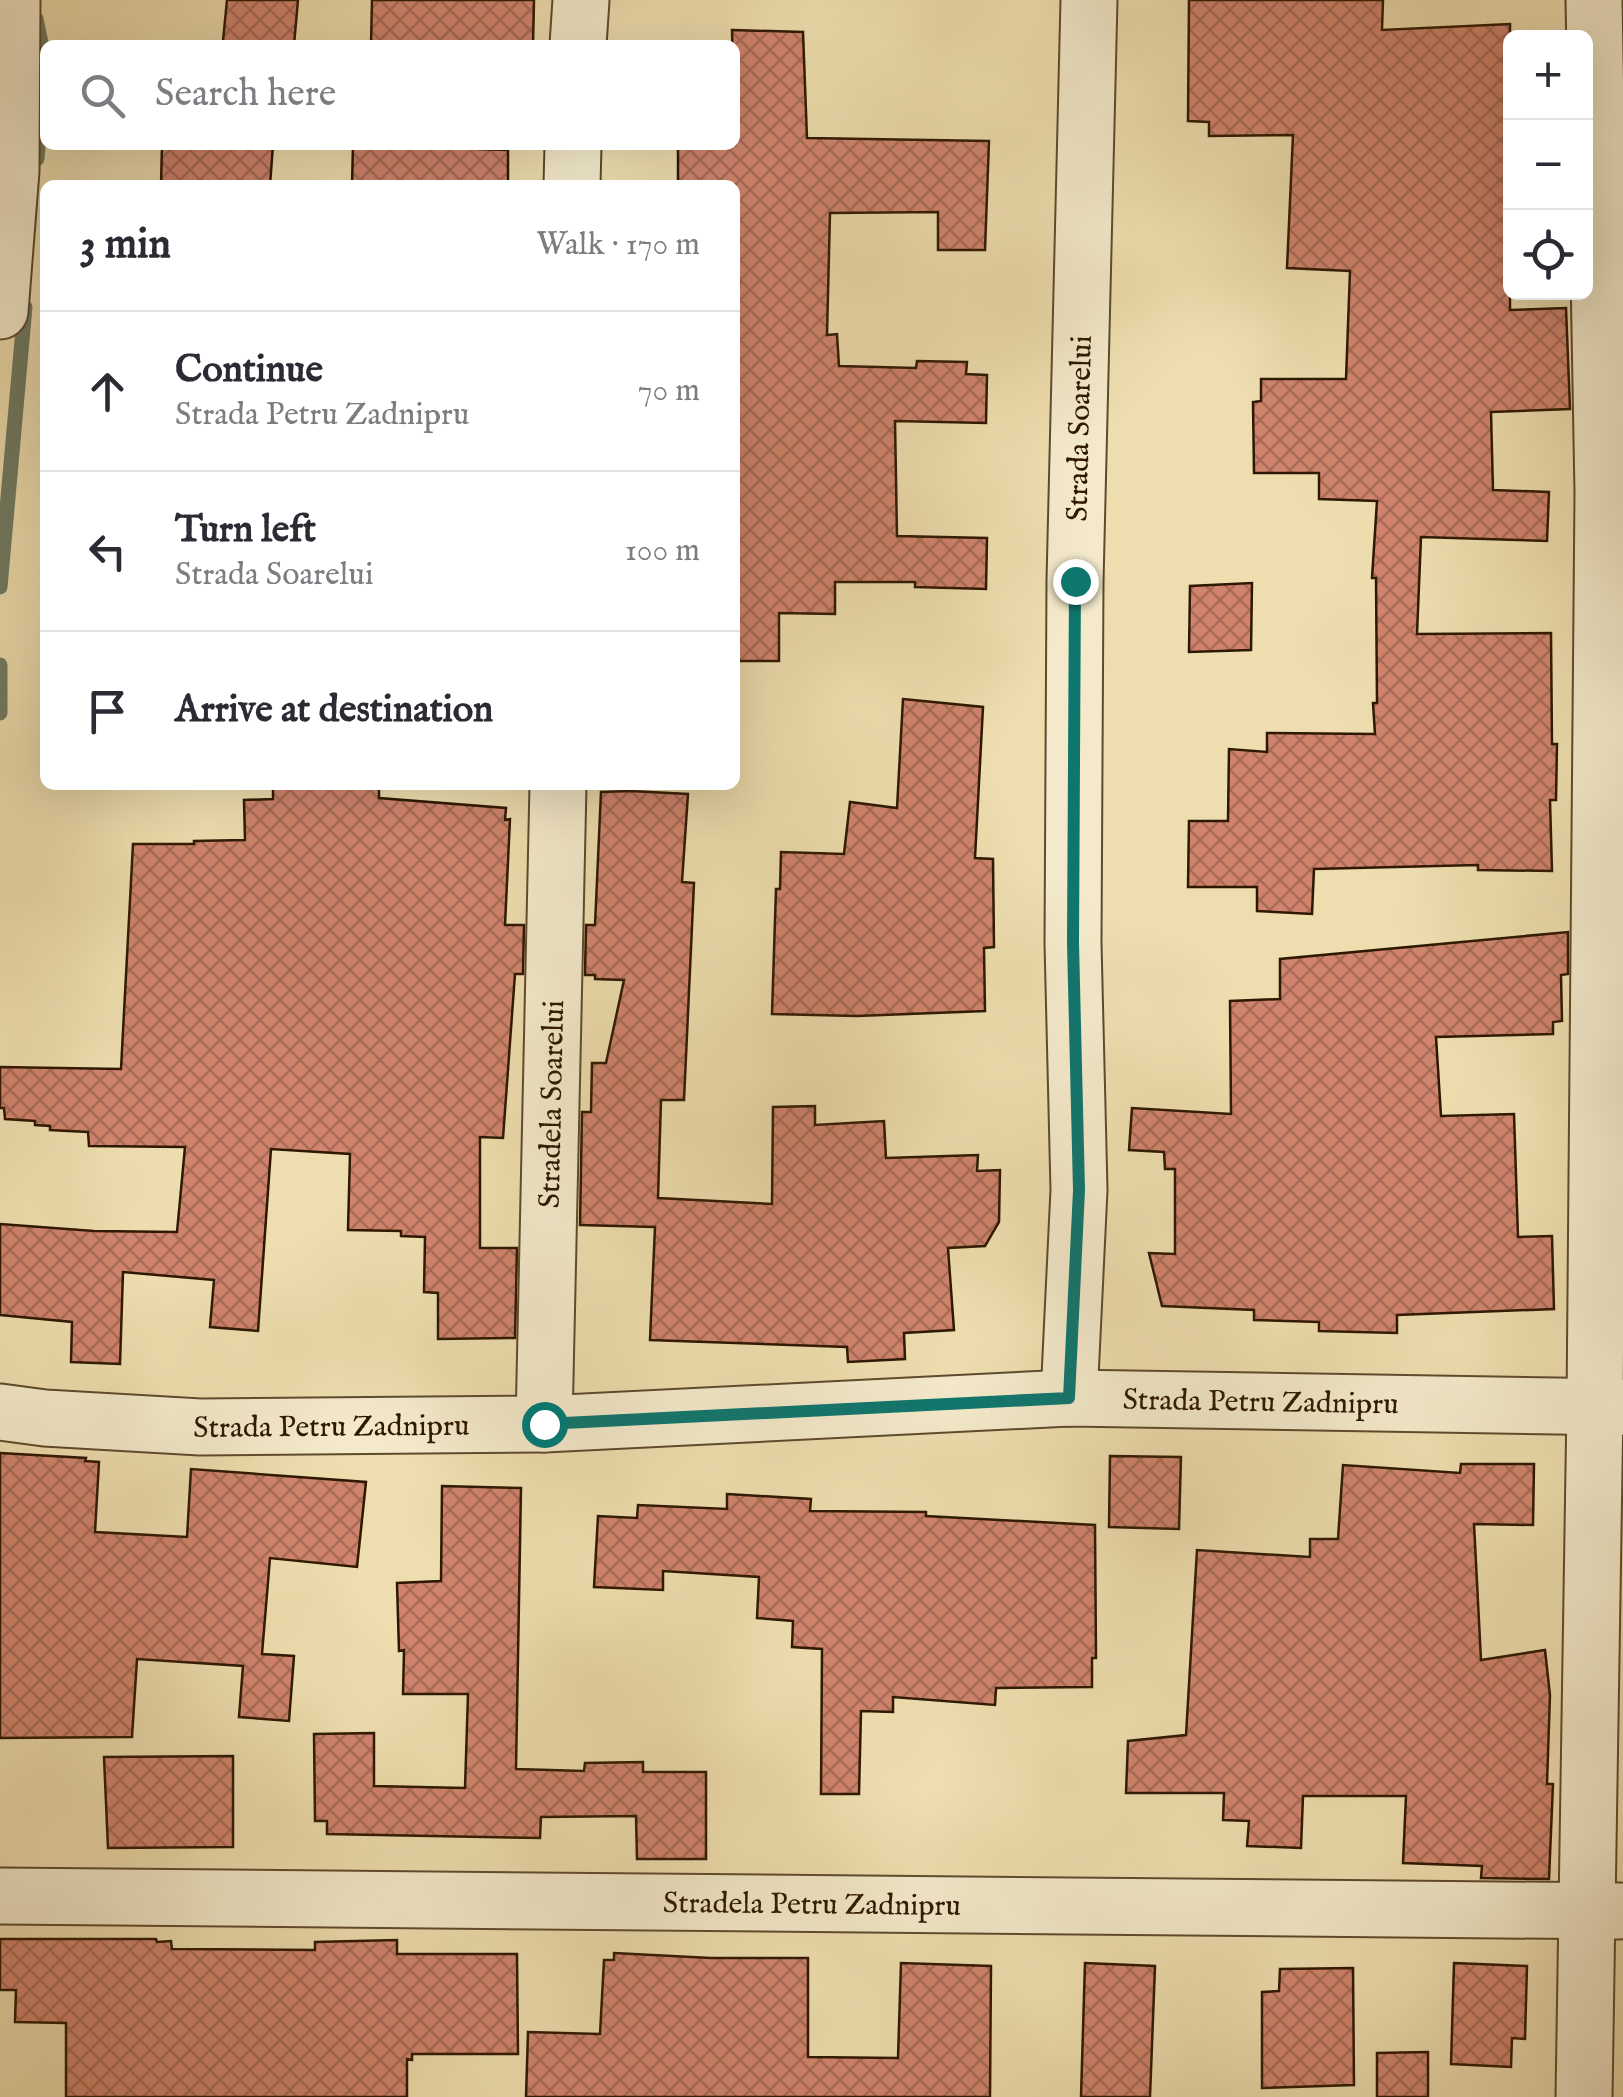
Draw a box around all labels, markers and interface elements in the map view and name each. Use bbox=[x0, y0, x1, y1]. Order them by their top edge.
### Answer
map controls bbox=[1503, 30, 1593, 300]
button: + bbox=[1503, 30, 1593, 120]
search box bbox=[40, 40, 740, 150]
icon: search bbox=[75, 68, 130, 123]
text: Search here bbox=[155, 71, 336, 119]
button: − bbox=[1503, 120, 1593, 210]
button: locate bbox=[1503, 210, 1593, 300]
text: 3 min bbox=[80, 219, 171, 272]
text: Walk · 170 m bbox=[536, 225, 700, 266]
street label: Strada Soarelui bbox=[1059, 335, 1102, 522]
text: Continue bbox=[175, 347, 323, 395]
icon: ahead bbox=[80, 364, 135, 419]
text: 70 m bbox=[638, 371, 700, 412]
text: Strada Petru Zadnipru bbox=[175, 395, 469, 436]
text: Turn left bbox=[175, 507, 316, 555]
icon: left bbox=[80, 524, 135, 579]
text: 100 m bbox=[625, 531, 700, 572]
text: Strada Soarelui bbox=[175, 555, 374, 596]
route end bbox=[1053, 559, 1099, 605]
icon: arrive bbox=[80, 684, 135, 739]
text: Arrive at destination bbox=[175, 687, 493, 735]
street label: Stradela Soarelui bbox=[532, 1000, 574, 1209]
street label: Strada Petru Zadnipru bbox=[1122, 1382, 1399, 1424]
route start bbox=[522, 1402, 568, 1448]
street label: Strada Petru Zadnipru bbox=[193, 1408, 470, 1448]
street label: Stradela Petru Zadnipru bbox=[663, 1885, 961, 1926]

